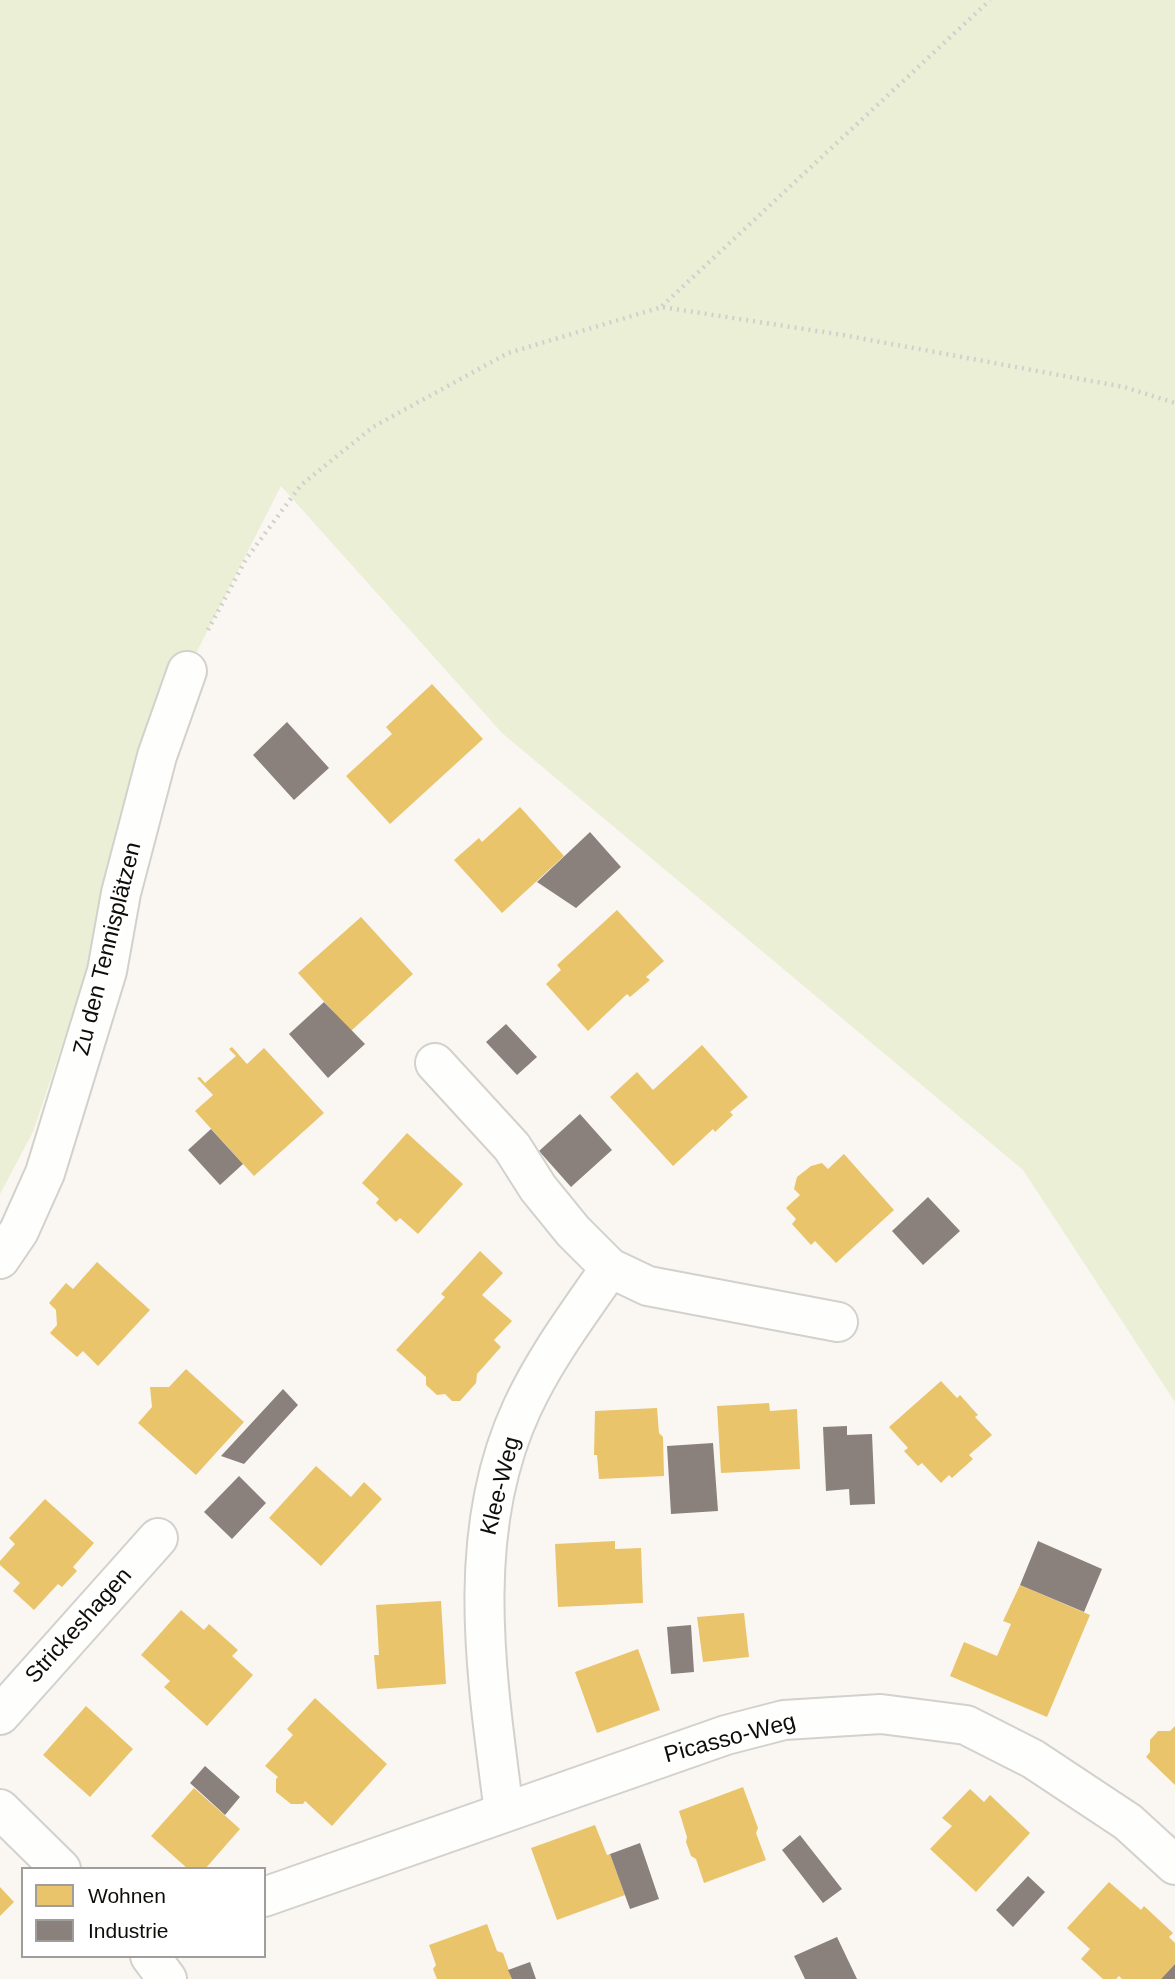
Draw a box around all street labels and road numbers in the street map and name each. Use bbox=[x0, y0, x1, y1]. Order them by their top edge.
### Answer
street label: Zu den Tennisplätzen bbox=[68, 840, 148, 1058]
street label: Klee-Weg bbox=[475, 1434, 527, 1538]
street label: Strickeshagen bbox=[20, 1563, 138, 1689]
street label: Picasso-Weg bbox=[661, 1708, 799, 1770]

